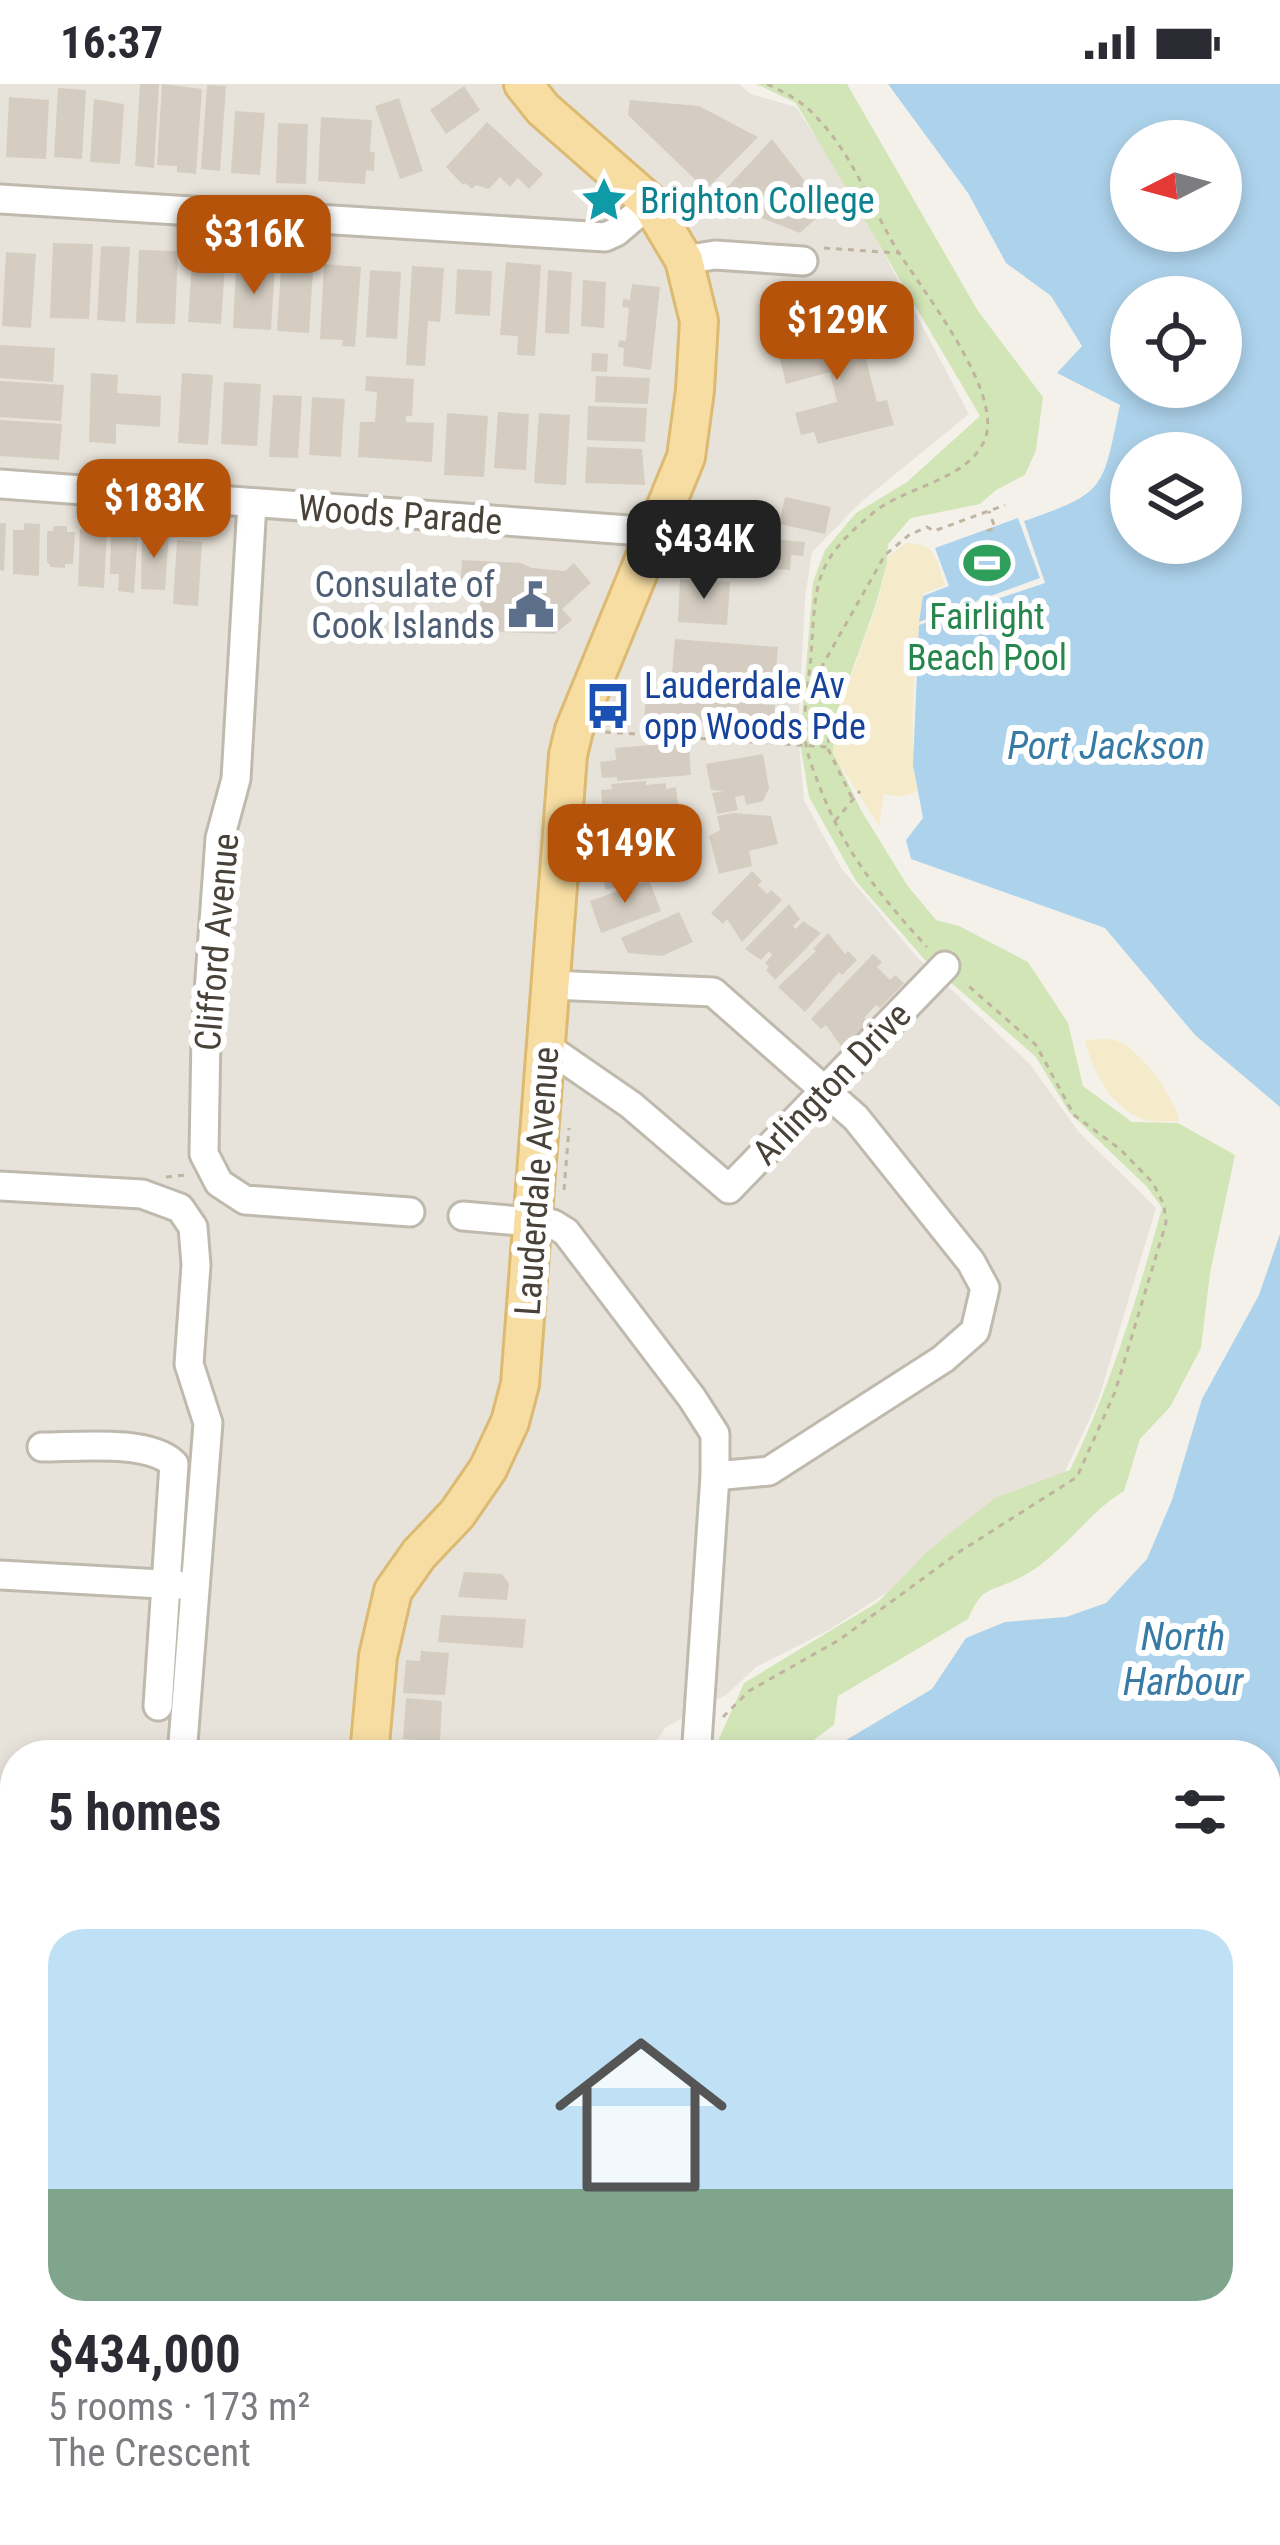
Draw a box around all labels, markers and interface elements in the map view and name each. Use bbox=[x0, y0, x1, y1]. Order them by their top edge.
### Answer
text: 16:37 bbox=[60, 16, 163, 69]
north arrow bbox=[1110, 120, 1242, 252]
map controls bbox=[1110, 120, 1242, 564]
place icon: Brighton College bbox=[579, 175, 629, 225]
place label: Brighton College bbox=[640, 180, 875, 222]
pin: $316K bbox=[170, 195, 338, 297]
text: $316K bbox=[204, 211, 304, 257]
button: locate bbox=[1110, 276, 1242, 408]
pin: $129K bbox=[753, 281, 921, 383]
text: $129K bbox=[787, 297, 887, 343]
button: layers bbox=[1110, 432, 1242, 564]
pin: $183K bbox=[70, 459, 238, 561]
text: $183K bbox=[104, 475, 204, 521]
street label: Woods Parade bbox=[296, 487, 504, 543]
pin: $434K bbox=[620, 500, 788, 602]
text: $434K bbox=[654, 516, 754, 562]
sports icon: Fairlight Beach Pool bbox=[962, 538, 1012, 588]
place label: Consulate of Cook Islands bbox=[311, 564, 496, 647]
public building icon: Consulate of Cook Islands bbox=[506, 580, 556, 630]
place label: Fairlight Beach Pool bbox=[907, 596, 1067, 679]
place label: Lauderdale Av opp Woods Pde bbox=[644, 665, 866, 748]
bus stop icon: Lauderdale Av opp Woods Pde bbox=[583, 681, 633, 731]
water label: Port Jackson bbox=[1007, 723, 1205, 769]
pin: $149K bbox=[541, 804, 709, 906]
text: $149K bbox=[575, 820, 675, 866]
street label: Clifford Avenue bbox=[187, 832, 247, 1053]
street label: Arlington Drive bbox=[744, 994, 920, 1174]
street label: Lauderdale Avenue bbox=[507, 1045, 567, 1317]
water label: North Harbour bbox=[1123, 1614, 1245, 1705]
icon: filters bbox=[1167, 1779, 1233, 1845]
text: 5 homes bbox=[48, 1783, 221, 1842]
icon: home bbox=[533, 2007, 749, 2223]
text: $434,000 bbox=[48, 2325, 241, 2384]
text: 5 rooms · 173 m² bbox=[48, 2384, 310, 2430]
text: The Crescent bbox=[48, 2430, 251, 2476]

